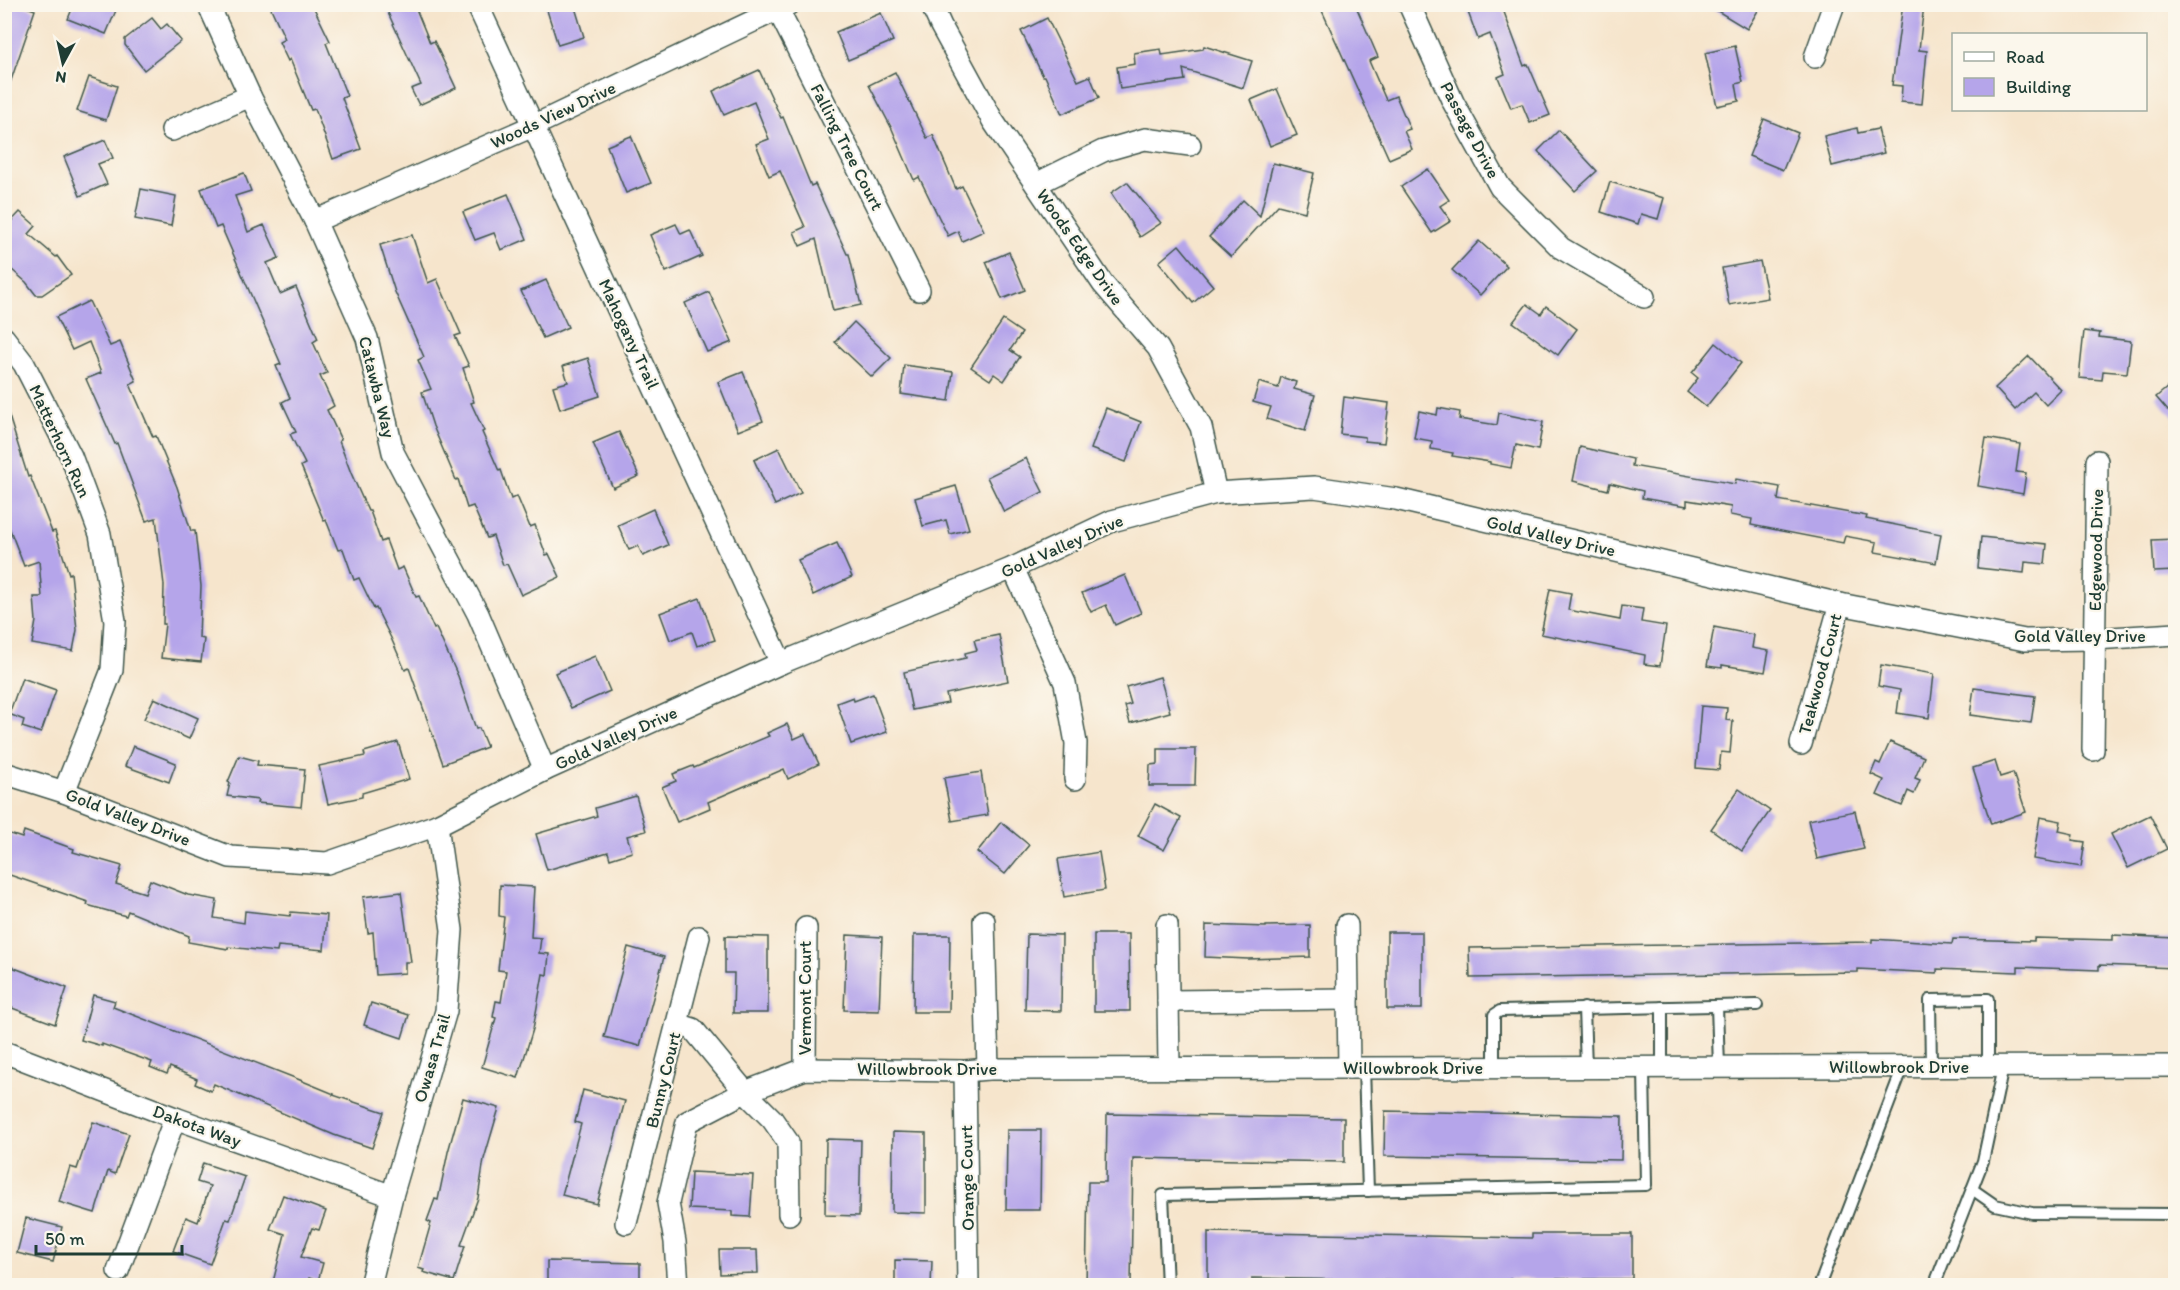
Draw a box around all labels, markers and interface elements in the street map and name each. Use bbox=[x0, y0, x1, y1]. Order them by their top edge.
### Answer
north arrow bbox=[33, 33, 93, 93]
legend bbox=[1952, 33, 2147, 111]
text: Road bbox=[2006, 46, 2045, 68]
text: N bbox=[54, 67, 68, 88]
street label: Woods View Drive bbox=[487, 76, 619, 154]
text: Building bbox=[2006, 76, 2072, 98]
street label: Passage Drive bbox=[1435, 78, 1505, 182]
street label: Falling Tree Court bbox=[806, 80, 888, 214]
street label: Woods Edge Drive bbox=[1032, 185, 1128, 309]
street label: Mahogany Trail bbox=[594, 275, 664, 393]
street label: Catawba Way bbox=[354, 334, 400, 441]
street label: Matterhorn Run bbox=[24, 381, 96, 501]
street label: Edgewood Drive bbox=[2084, 489, 2108, 611]
street label: Gold Valley Drive bbox=[997, 509, 1127, 583]
street label: Gold Valley Drive bbox=[1484, 510, 1618, 562]
street label: Teakwood Court bbox=[1793, 611, 1847, 737]
street label: Gold Valley Drive bbox=[2014, 625, 2146, 647]
street label: Gold Valley Drive bbox=[551, 701, 681, 775]
street label: Gold Valley Drive bbox=[63, 783, 193, 851]
street label: Vermont Court bbox=[794, 941, 816, 1055]
street label: Owasa Trail bbox=[409, 1011, 455, 1105]
street label: Bunny Court bbox=[640, 1029, 686, 1130]
street label: Willowbrook Drive bbox=[1829, 1056, 1969, 1078]
street label: Willowbrook Drive bbox=[1343, 1057, 1483, 1079]
street label: Willowbrook Drive bbox=[857, 1058, 997, 1080]
street label: Dakota Way bbox=[150, 1100, 245, 1152]
street label: Orange Court bbox=[955, 1125, 979, 1231]
scale bar bbox=[36, 1218, 182, 1256]
text: 50 m bbox=[45, 1228, 85, 1250]

